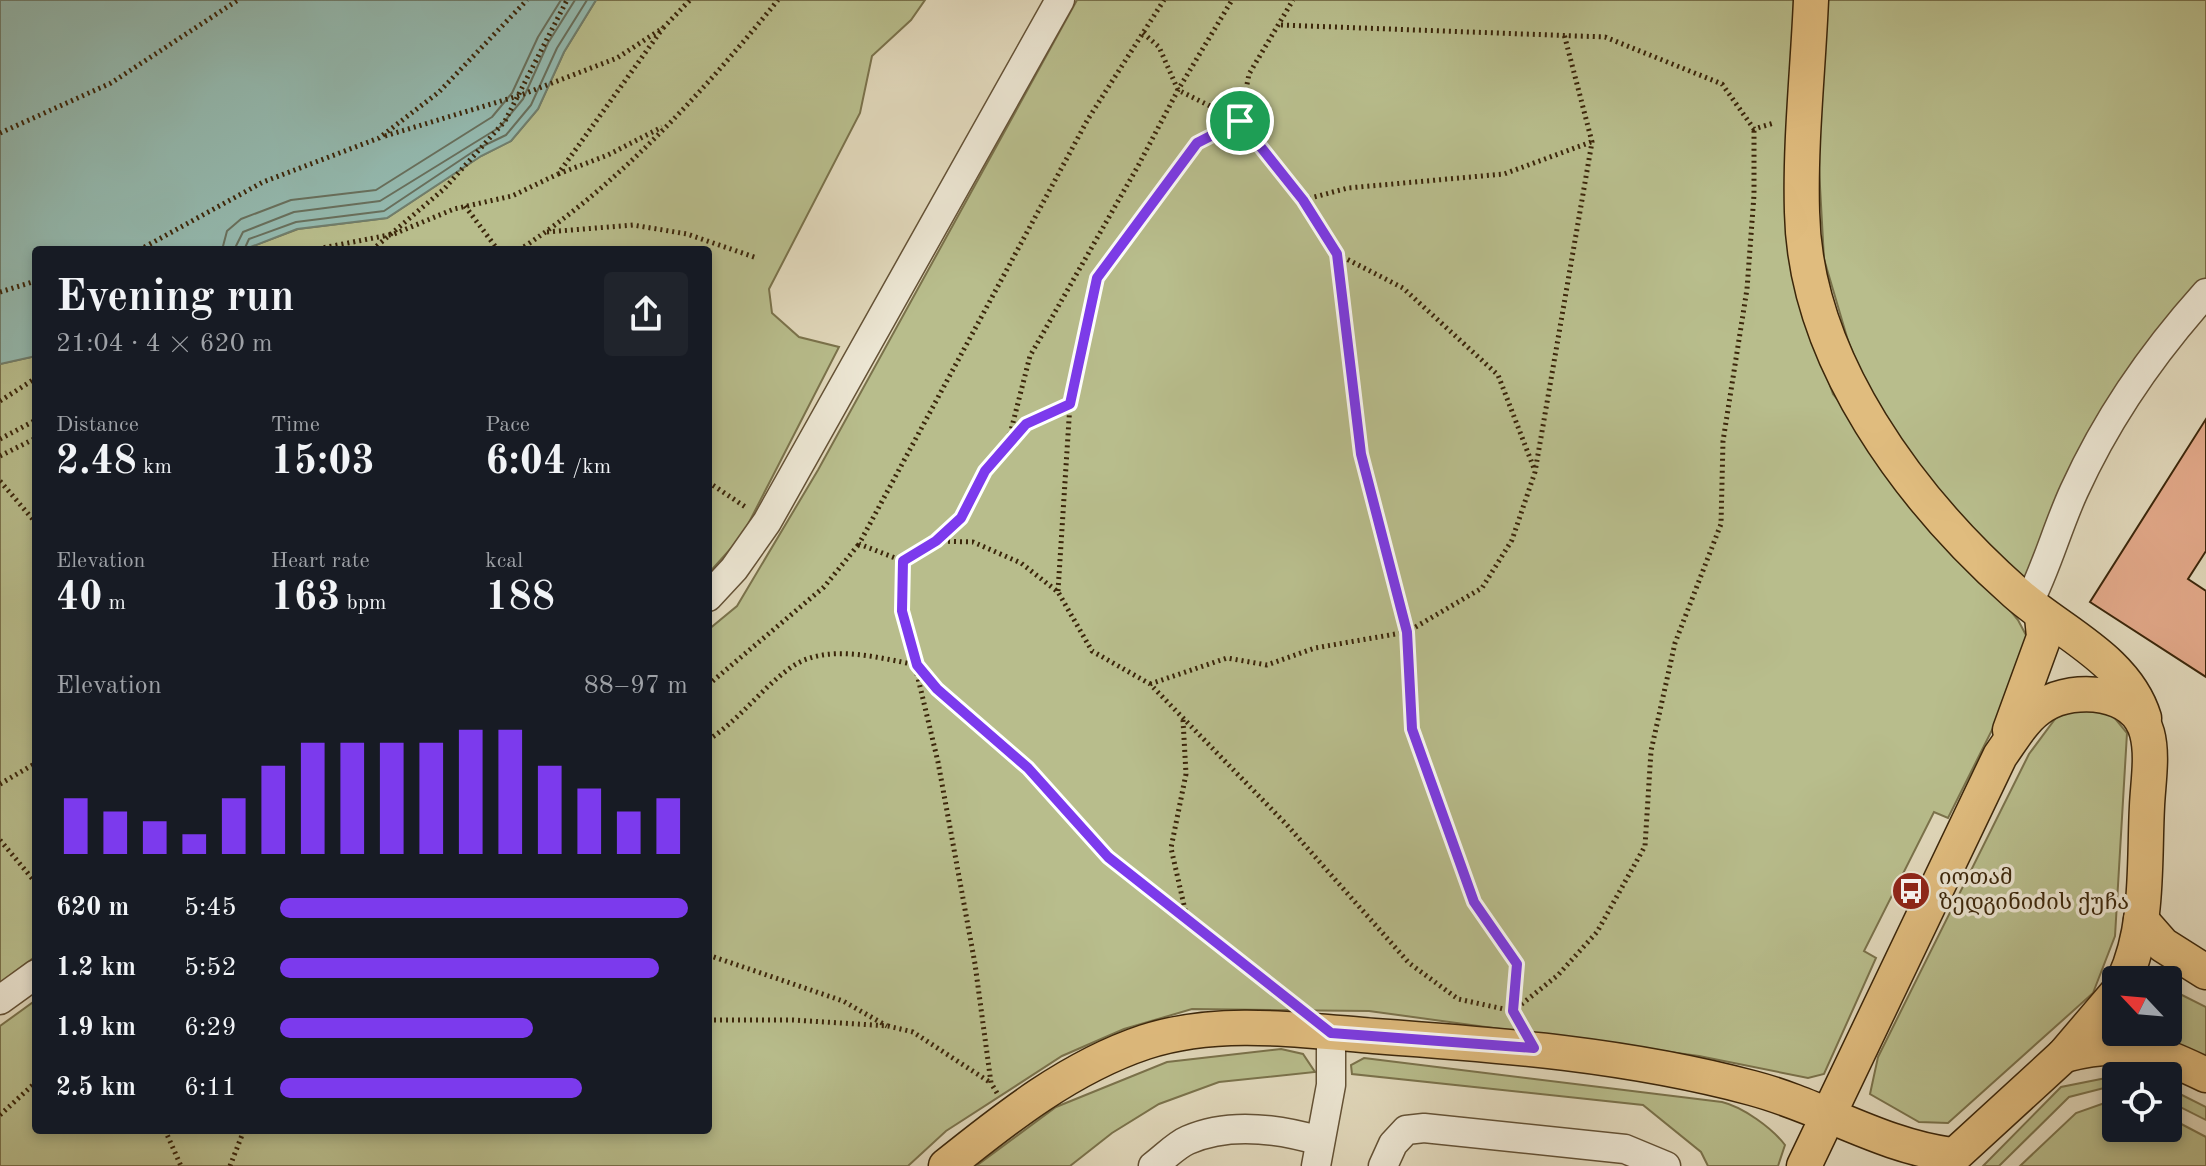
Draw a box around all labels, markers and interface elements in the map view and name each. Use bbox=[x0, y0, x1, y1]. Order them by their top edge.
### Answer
pin bbox=[1206, 87, 1274, 155]
icon: arrive bbox=[1218, 99, 1262, 143]
button: share bbox=[604, 272, 688, 356]
text: Evening run bbox=[56, 276, 294, 320]
text: 21:04 · 4 × 620 m bbox=[56, 331, 273, 357]
text: Distance bbox=[56, 414, 139, 436]
text: Time bbox=[271, 414, 320, 436]
text: Pace bbox=[485, 414, 530, 436]
text: 2.48 bbox=[56, 443, 137, 483]
text: 15:03 bbox=[271, 443, 375, 483]
text: 6:04 bbox=[485, 443, 566, 483]
text: km bbox=[137, 456, 172, 478]
text: /km bbox=[566, 456, 611, 478]
text: Elevation bbox=[56, 550, 146, 572]
text: Heart rate bbox=[271, 550, 370, 572]
text: kcal bbox=[485, 550, 523, 572]
text: 40 bbox=[56, 579, 102, 619]
text: 163 bbox=[271, 579, 340, 619]
text: 188 bbox=[485, 579, 555, 619]
text: m bbox=[102, 592, 126, 614]
text: bpm bbox=[340, 592, 387, 614]
text: Elevation bbox=[56, 673, 162, 699]
text: 88–97 m bbox=[584, 673, 688, 699]
place label: იოთამ ზედგინიძის ქუჩა bbox=[1939, 867, 2129, 915]
bus stop icon: იოთამ ზედგინიძის ქუჩა bbox=[1890, 870, 1932, 912]
text: 620 m bbox=[56, 895, 129, 921]
text: 5:45 bbox=[184, 895, 237, 921]
text: 1.2 km bbox=[56, 955, 136, 981]
text: 5:52 bbox=[184, 955, 237, 981]
north arrow bbox=[2102, 966, 2182, 1046]
map controls bbox=[2102, 966, 2182, 1142]
text: 1.9 km bbox=[56, 1015, 136, 1041]
text: 6:29 bbox=[184, 1015, 237, 1041]
button: locate bbox=[2102, 1062, 2182, 1142]
text: 2.5 km bbox=[56, 1075, 136, 1101]
text: 6:11 bbox=[184, 1075, 237, 1101]

